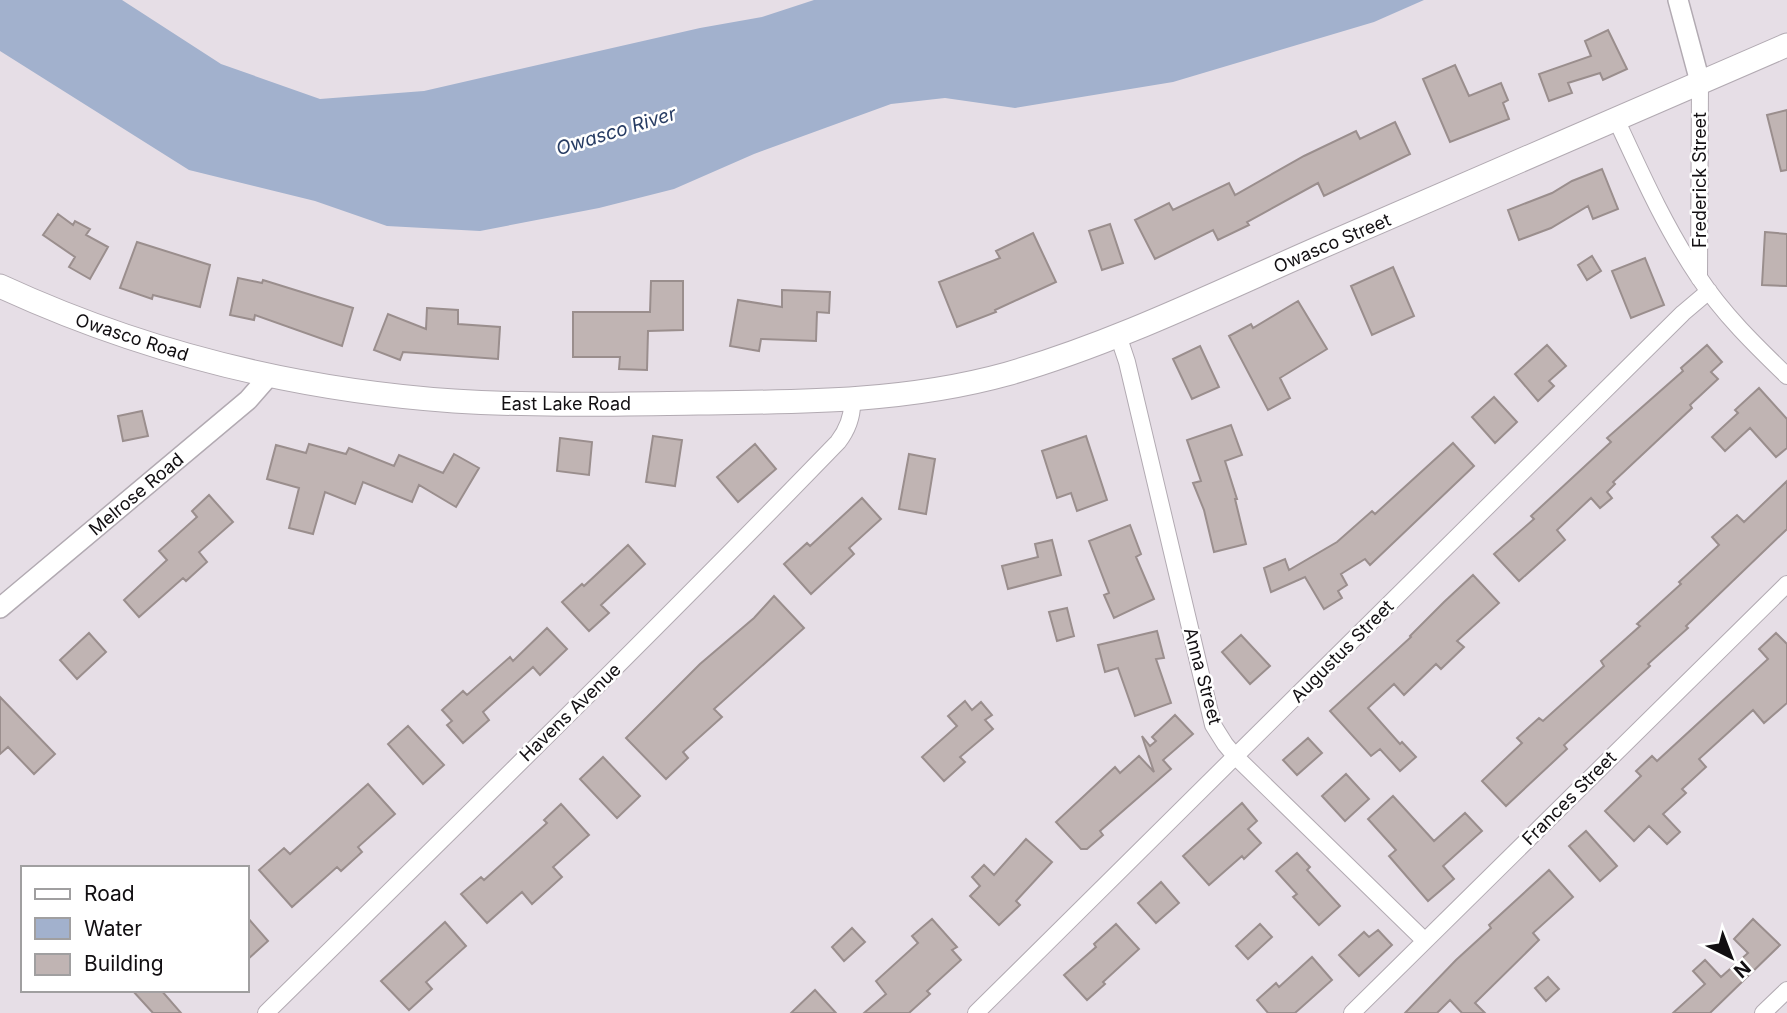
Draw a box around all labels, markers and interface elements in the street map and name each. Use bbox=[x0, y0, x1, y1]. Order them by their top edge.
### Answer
water label: Owasco River bbox=[553, 102, 680, 160]
street label: Frederick Street bbox=[1689, 112, 1710, 248]
street label: Owasco Street bbox=[1270, 209, 1394, 277]
street label: Owasco Road bbox=[73, 309, 191, 365]
street label: East Lake Road bbox=[501, 393, 631, 414]
street label: Melrose Road bbox=[84, 448, 188, 540]
street label: Augustus Street bbox=[1286, 595, 1398, 707]
street label: Anna Street bbox=[1180, 625, 1226, 727]
street label: Havens Avenue bbox=[515, 659, 625, 765]
street label: Frances Street bbox=[1518, 747, 1620, 849]
legend bbox=[21, 866, 248, 992]
text: Road bbox=[84, 881, 135, 906]
text: Water bbox=[84, 916, 142, 941]
north arrow bbox=[1696, 922, 1766, 992]
text: Building bbox=[84, 951, 164, 976]
text: N bbox=[1729, 956, 1755, 983]

